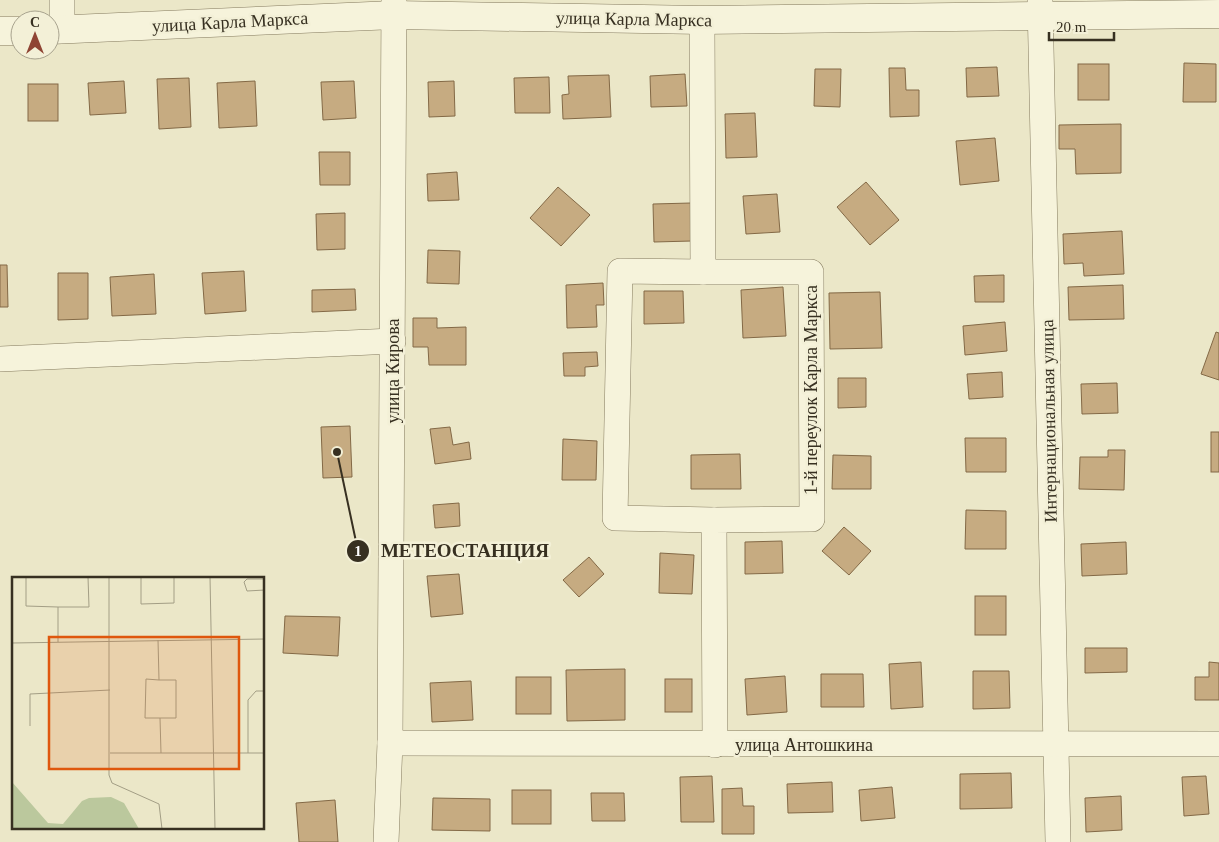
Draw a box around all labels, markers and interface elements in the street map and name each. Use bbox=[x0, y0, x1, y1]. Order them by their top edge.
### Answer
street label: улица Карла Маркса bbox=[151, 8, 309, 36]
street label: улица Карла Маркса bbox=[556, 8, 712, 30]
north arrow bbox=[10, 10, 60, 60]
scale bar bbox=[1049, 10, 1114, 42]
text: С bbox=[30, 15, 40, 30]
text: 20 m bbox=[1056, 19, 1087, 35]
street label: 1-й переулок Карла Маркса bbox=[801, 285, 821, 495]
street label: улица Кирова bbox=[383, 319, 403, 423]
street label: Интернациональная улица bbox=[1037, 319, 1061, 523]
callout: МЕТЕОСТАНЦИЯ bbox=[346, 534, 559, 568]
text: МЕТЕОСТАНЦИЯ bbox=[381, 540, 549, 561]
text: 1 bbox=[354, 543, 362, 559]
inset map bbox=[12, 577, 265, 830]
street label: улица Антошкина bbox=[735, 735, 873, 755]

